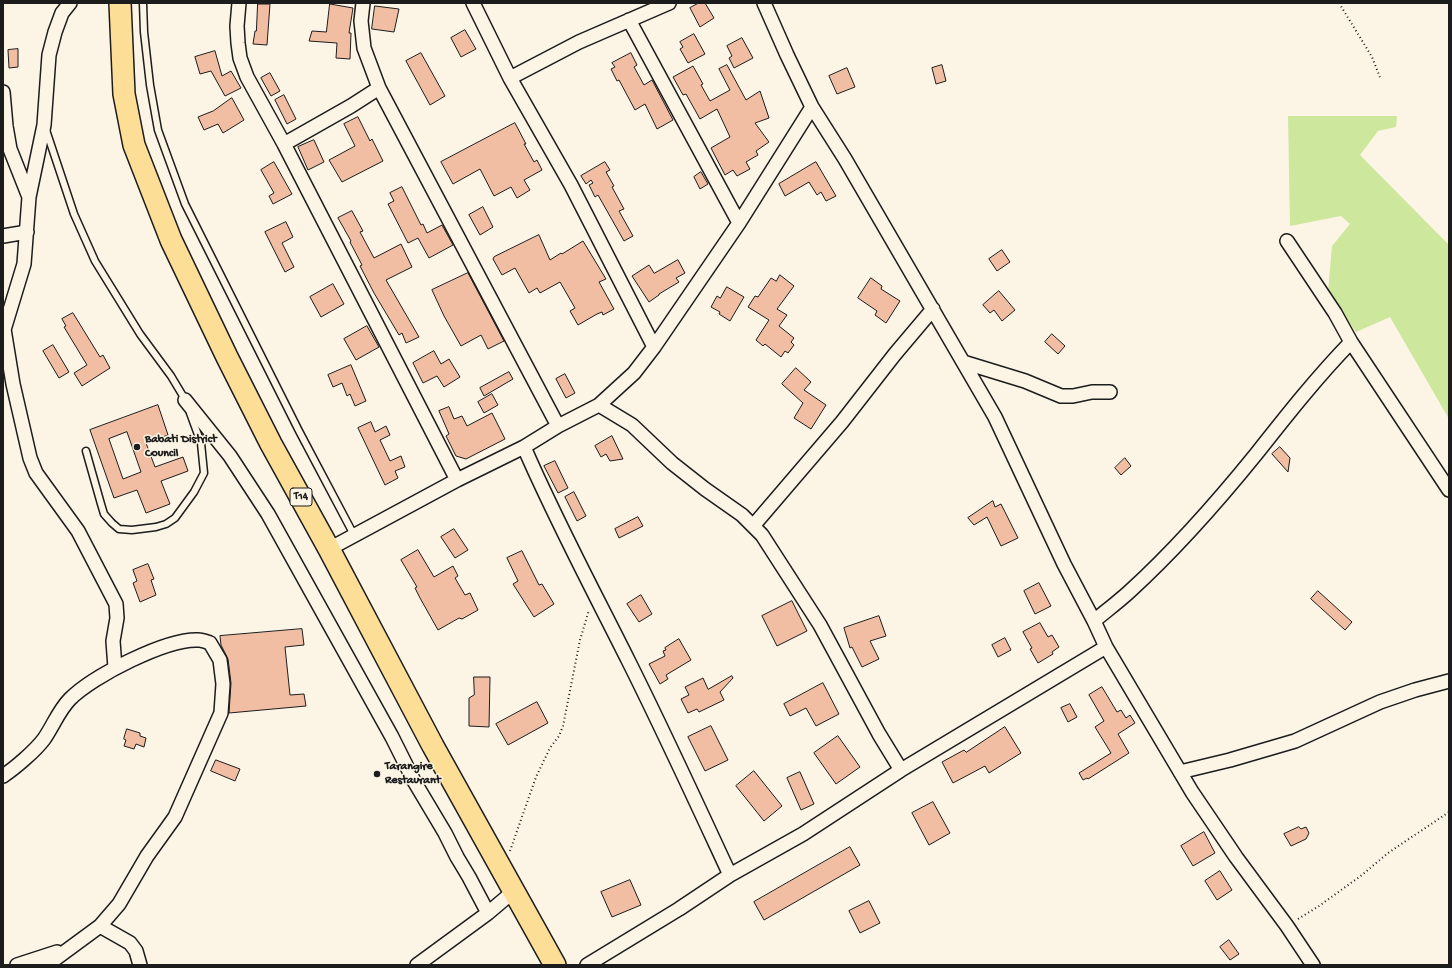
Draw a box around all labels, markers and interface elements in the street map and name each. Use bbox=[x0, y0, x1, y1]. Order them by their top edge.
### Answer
place label: Babati District Council bbox=[145, 433, 217, 461]
marker: Babati District Council bbox=[132, 442, 142, 452]
road number: T14 bbox=[290, 488, 312, 506]
place label: Tarangire Restaurant bbox=[385, 760, 441, 788]
marker: Tarangire Restaurant bbox=[372, 769, 382, 779]

